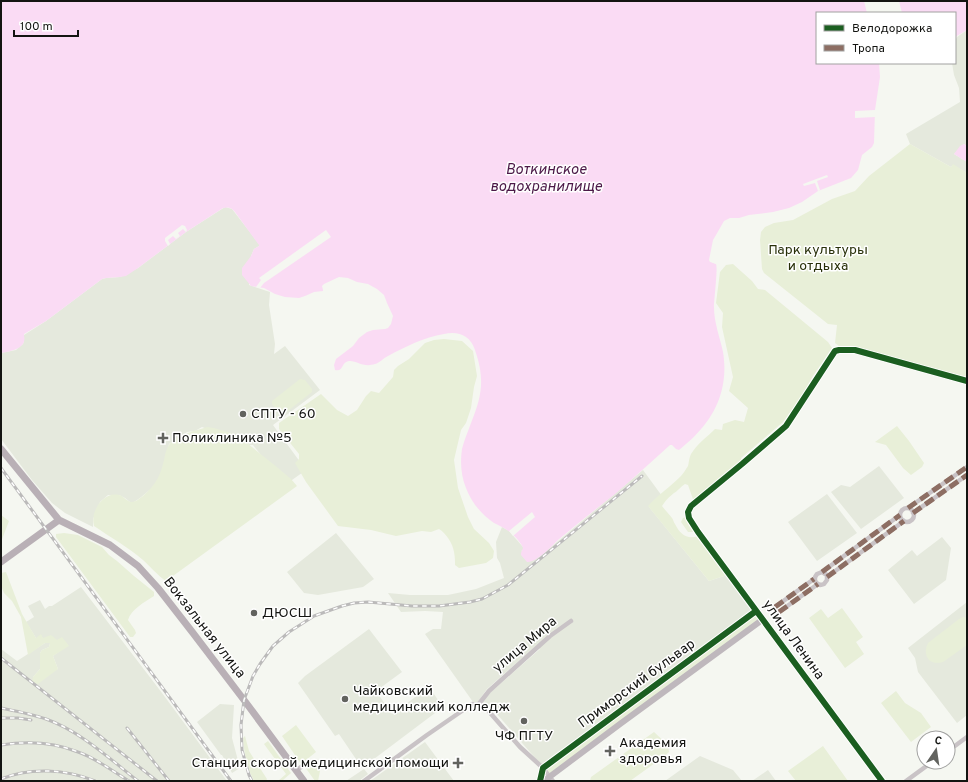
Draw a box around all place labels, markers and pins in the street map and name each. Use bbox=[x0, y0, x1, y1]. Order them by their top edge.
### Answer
place label: СПТУ - 60 bbox=[251, 406, 316, 423]
marker: СПТУ - 60 bbox=[238, 409, 248, 419]
place label: Поликлиника №5 bbox=[172, 430, 292, 447]
marker: Поликлиника №5 bbox=[157, 432, 169, 444]
place label: ДЮСШ bbox=[262, 605, 312, 622]
marker: ДЮСШ bbox=[249, 608, 259, 618]
place label: Чайковский медицинский колледж bbox=[353, 683, 510, 716]
marker: Чайковский медицинский колледж bbox=[340, 694, 350, 704]
marker: ЧФ ПГТУ bbox=[519, 716, 529, 726]
place label: ЧФ ПГТУ bbox=[495, 728, 553, 745]
place label: Академия здоровья bbox=[619, 735, 686, 768]
marker: Академия здоровья bbox=[604, 745, 616, 757]
place label: Станция скорой медицинской помощи bbox=[191, 755, 449, 772]
marker: Станция скорой медицинской помощи bbox=[452, 757, 464, 769]

